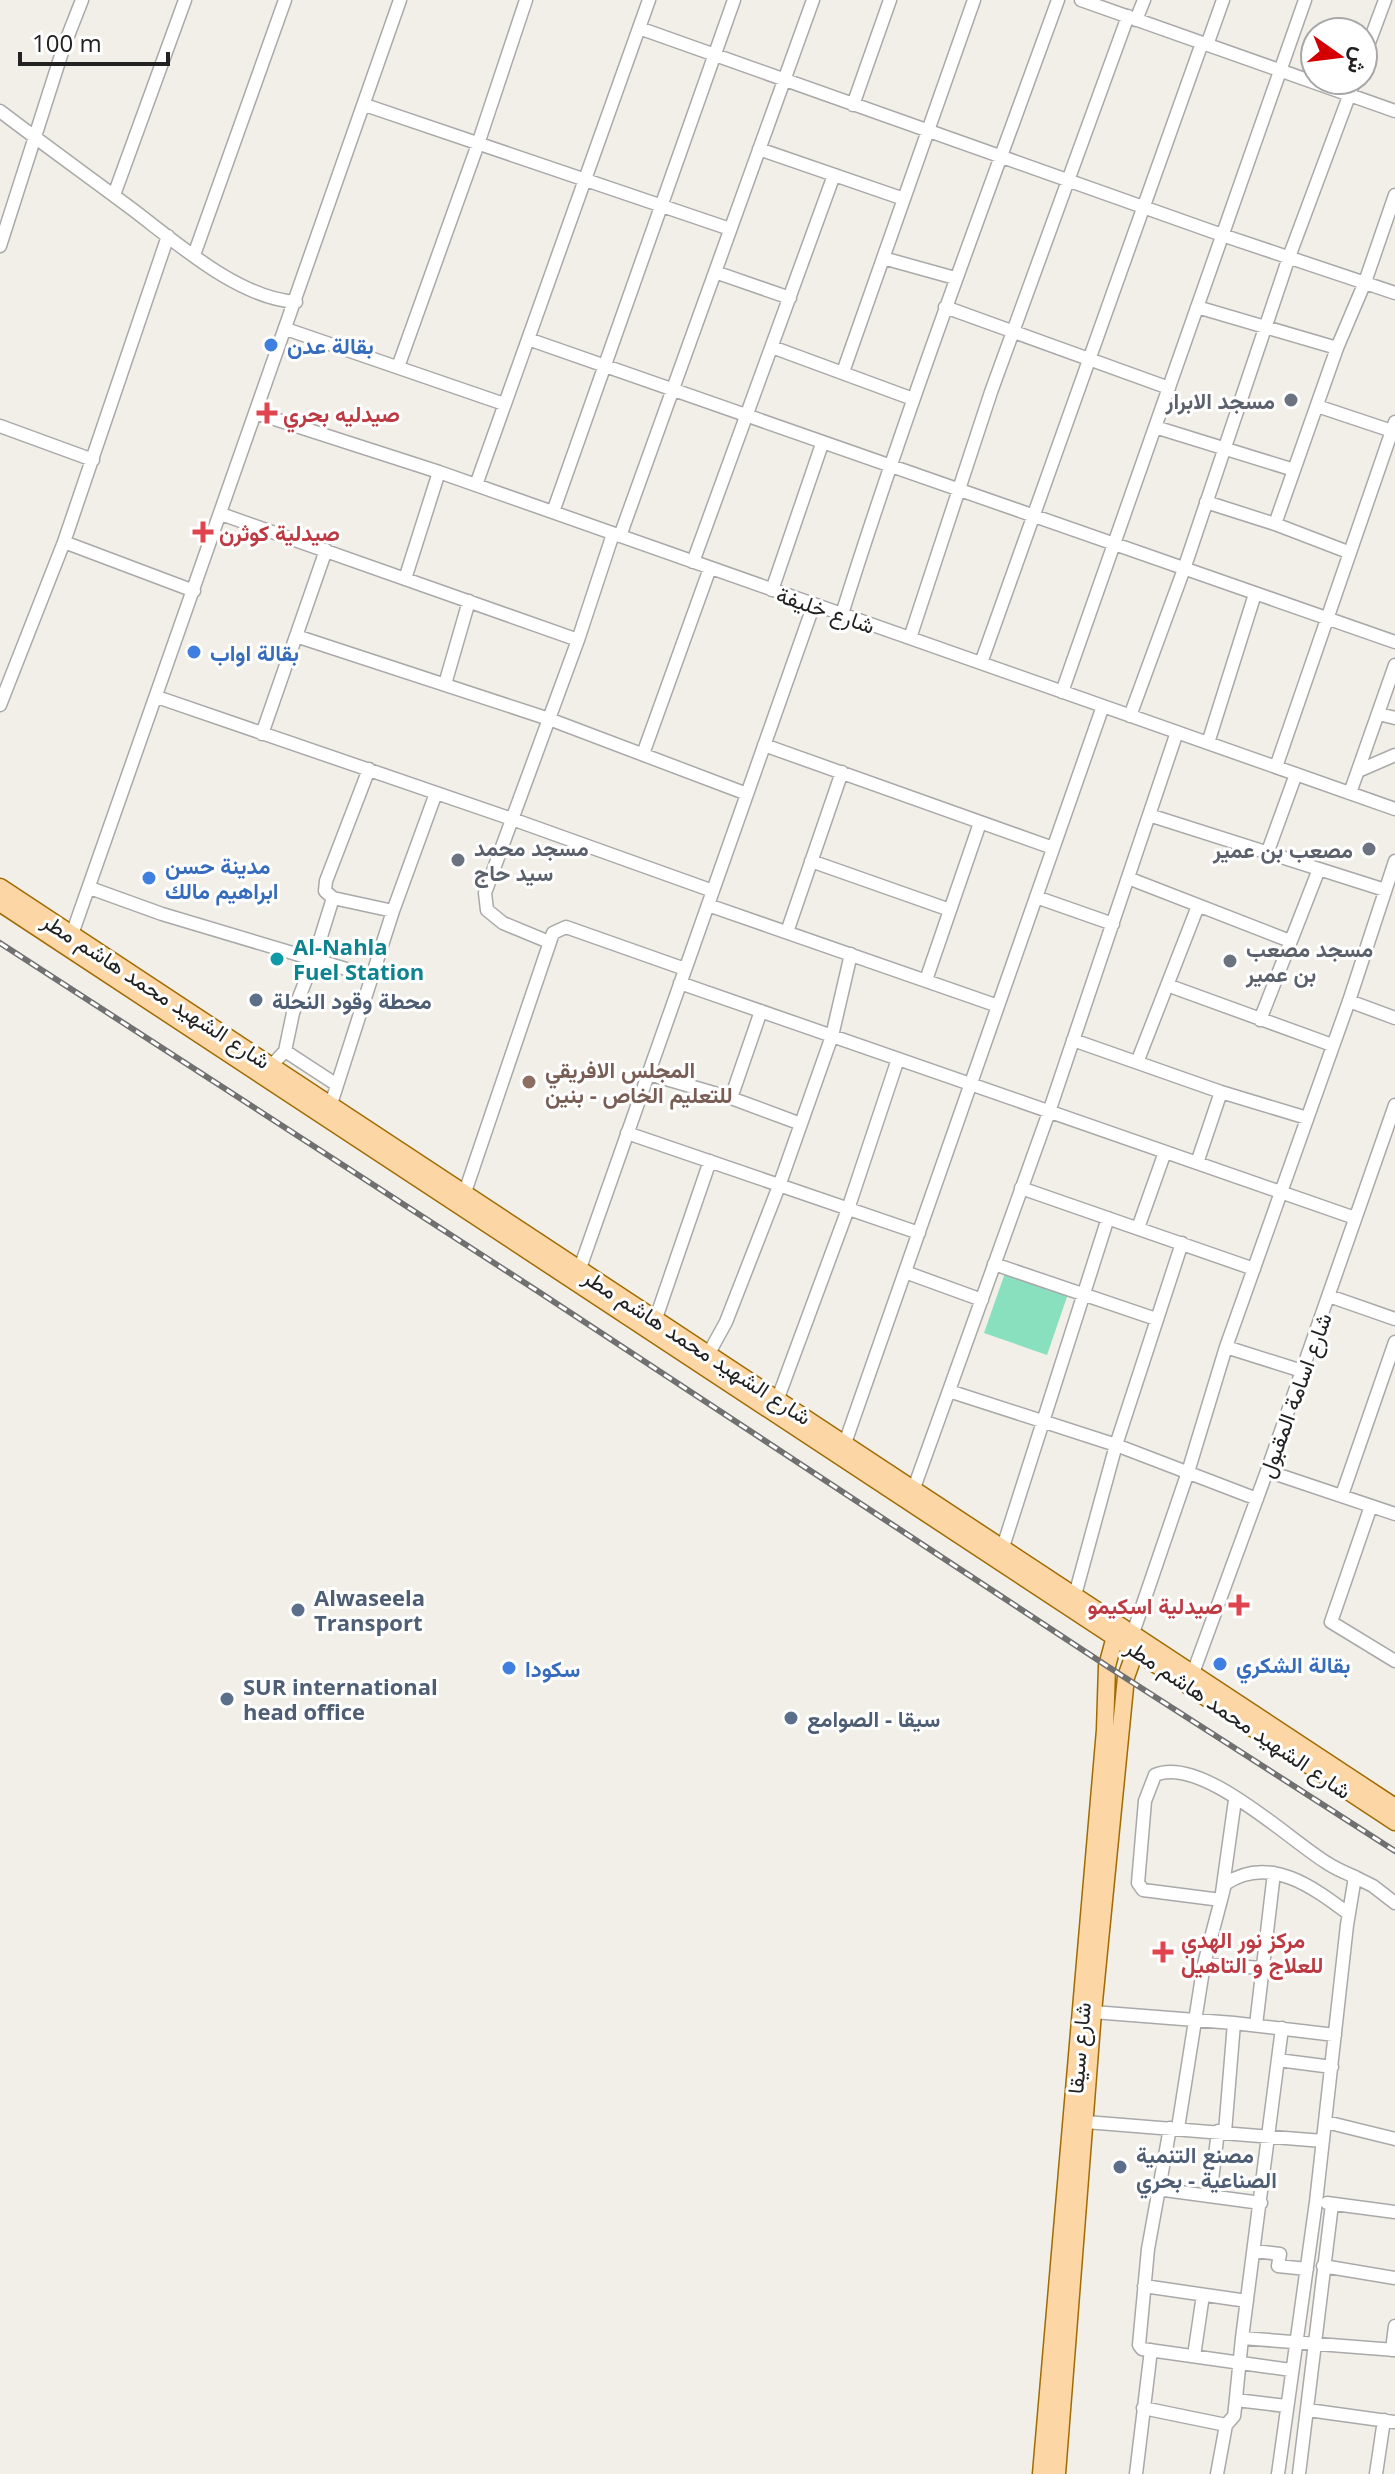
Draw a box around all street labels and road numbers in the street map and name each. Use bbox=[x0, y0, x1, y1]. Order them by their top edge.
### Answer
street label: شارع خليفة bbox=[773, 578, 879, 641]
street label: شارع الشهيد محمد هاشم مطر bbox=[36, 904, 277, 1076]
street label: شارع الشهيد محمد هاشم مطر bbox=[577, 1260, 818, 1432]
street label: شارع اسامة المقبول bbox=[1250, 1308, 1339, 1482]
street label: شارع الشهيد محمد هاشم مطر bbox=[1119, 1631, 1358, 1806]
street label: شارع سيقا bbox=[1059, 2001, 1098, 2095]

